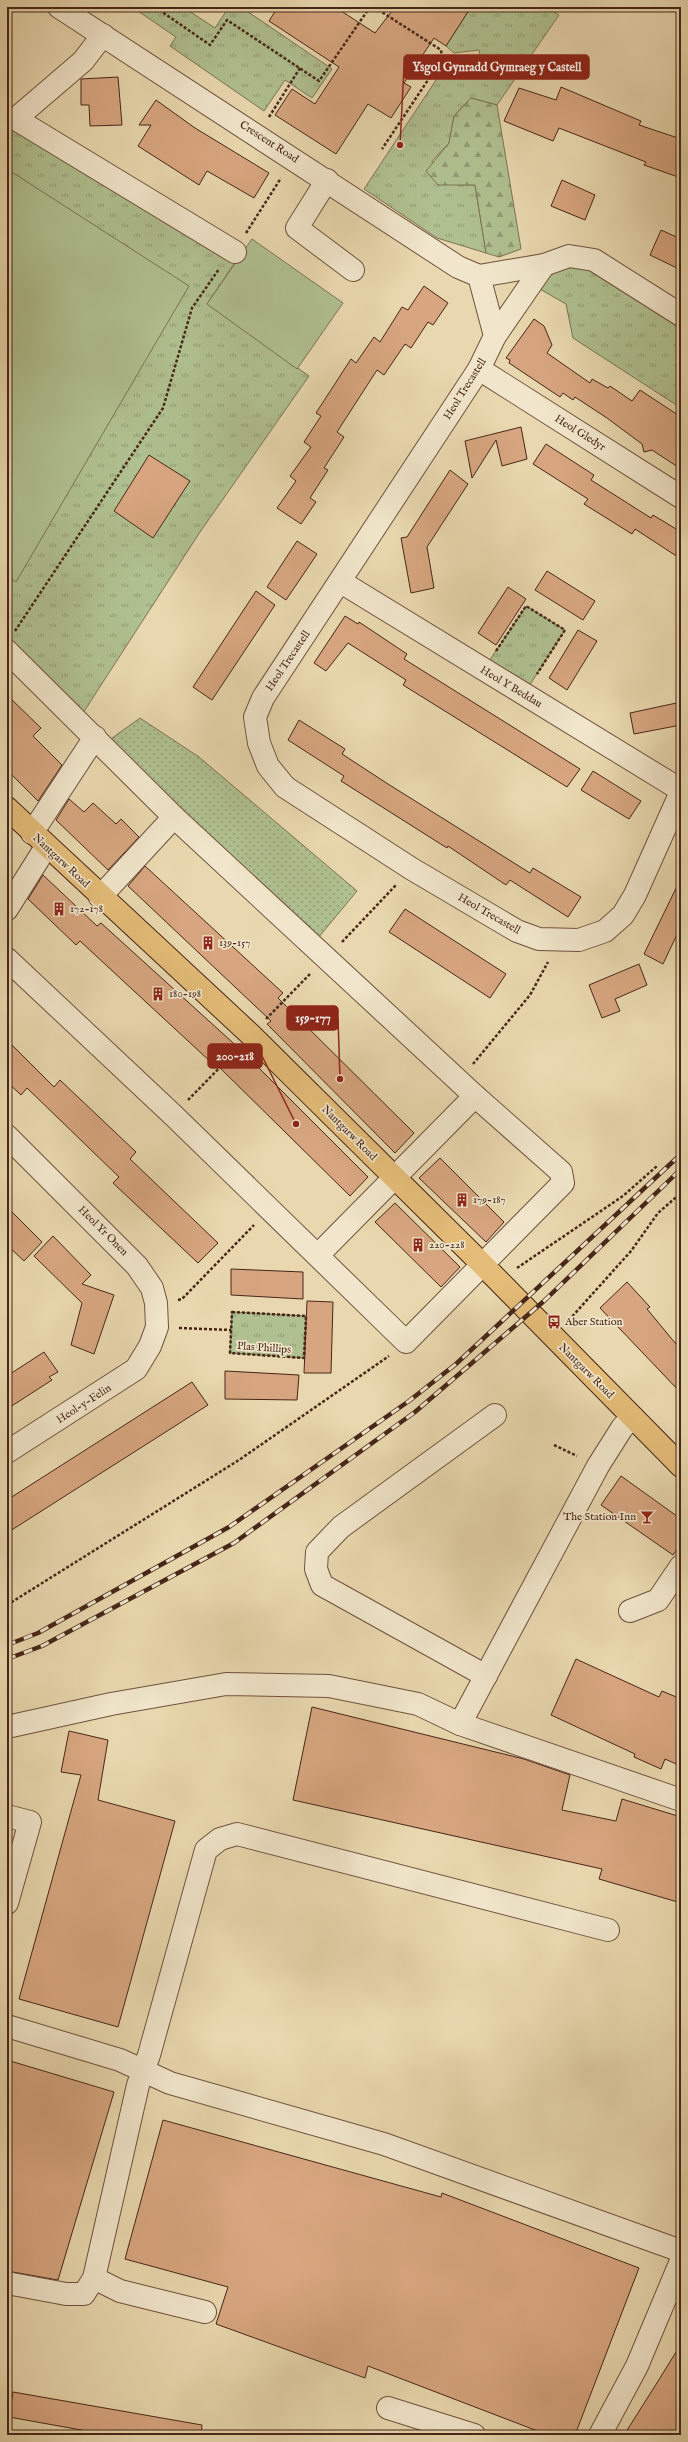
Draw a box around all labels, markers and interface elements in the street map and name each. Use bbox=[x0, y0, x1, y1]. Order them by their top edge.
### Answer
callout: Ysgol Gynradd Gymraeg y Castell bbox=[404, 55, 589, 79]
text: Ysgol Gynradd Gymraeg y Castell bbox=[412, 60, 582, 76]
street label: Crescent Road bbox=[237, 118, 301, 166]
street label: Heol Trecastell bbox=[440, 356, 490, 422]
street label: Heol Gledyr bbox=[552, 412, 608, 454]
street label: Heol Trecastell bbox=[263, 628, 313, 694]
street label: Heol Y Beddau bbox=[477, 663, 545, 711]
street label: Nantgarw Road bbox=[30, 831, 92, 891]
street label: Heol Trecastell bbox=[455, 890, 523, 938]
building icon: 172-178 bbox=[51, 901, 67, 917]
place label: 172-178 bbox=[70, 902, 103, 916]
building icon: 139-157 bbox=[200, 935, 216, 951]
place label: 139-157 bbox=[219, 936, 250, 950]
building icon: 180-198 bbox=[150, 986, 166, 1002]
place label: 180-198 bbox=[169, 987, 201, 1001]
callout: 159-177 bbox=[287, 1006, 338, 1030]
text: 159-177 bbox=[295, 1011, 331, 1026]
callout: 200-218 bbox=[208, 1044, 262, 1068]
text: 200-218 bbox=[216, 1049, 254, 1064]
street label: Nantgarw Road bbox=[318, 1102, 380, 1164]
building icon: 179-187 bbox=[454, 1192, 470, 1208]
place label: 179-187 bbox=[473, 1193, 506, 1207]
street label: Heol Yr Onen bbox=[75, 1203, 131, 1259]
building icon: 220-228 bbox=[410, 1237, 426, 1253]
place label: 220-228 bbox=[429, 1238, 464, 1252]
bus stop icon: Aber Station bbox=[546, 1314, 562, 1330]
place label: Aber Station bbox=[564, 1315, 623, 1329]
street label: Plas Phillips bbox=[236, 1339, 292, 1357]
street label: Nantgarw Road bbox=[555, 1340, 617, 1402]
street label: Heol-y-Felin bbox=[54, 1381, 114, 1427]
bar icon: The Station Inn bbox=[639, 1509, 655, 1525]
place label: The Station Inn bbox=[563, 1510, 636, 1524]

